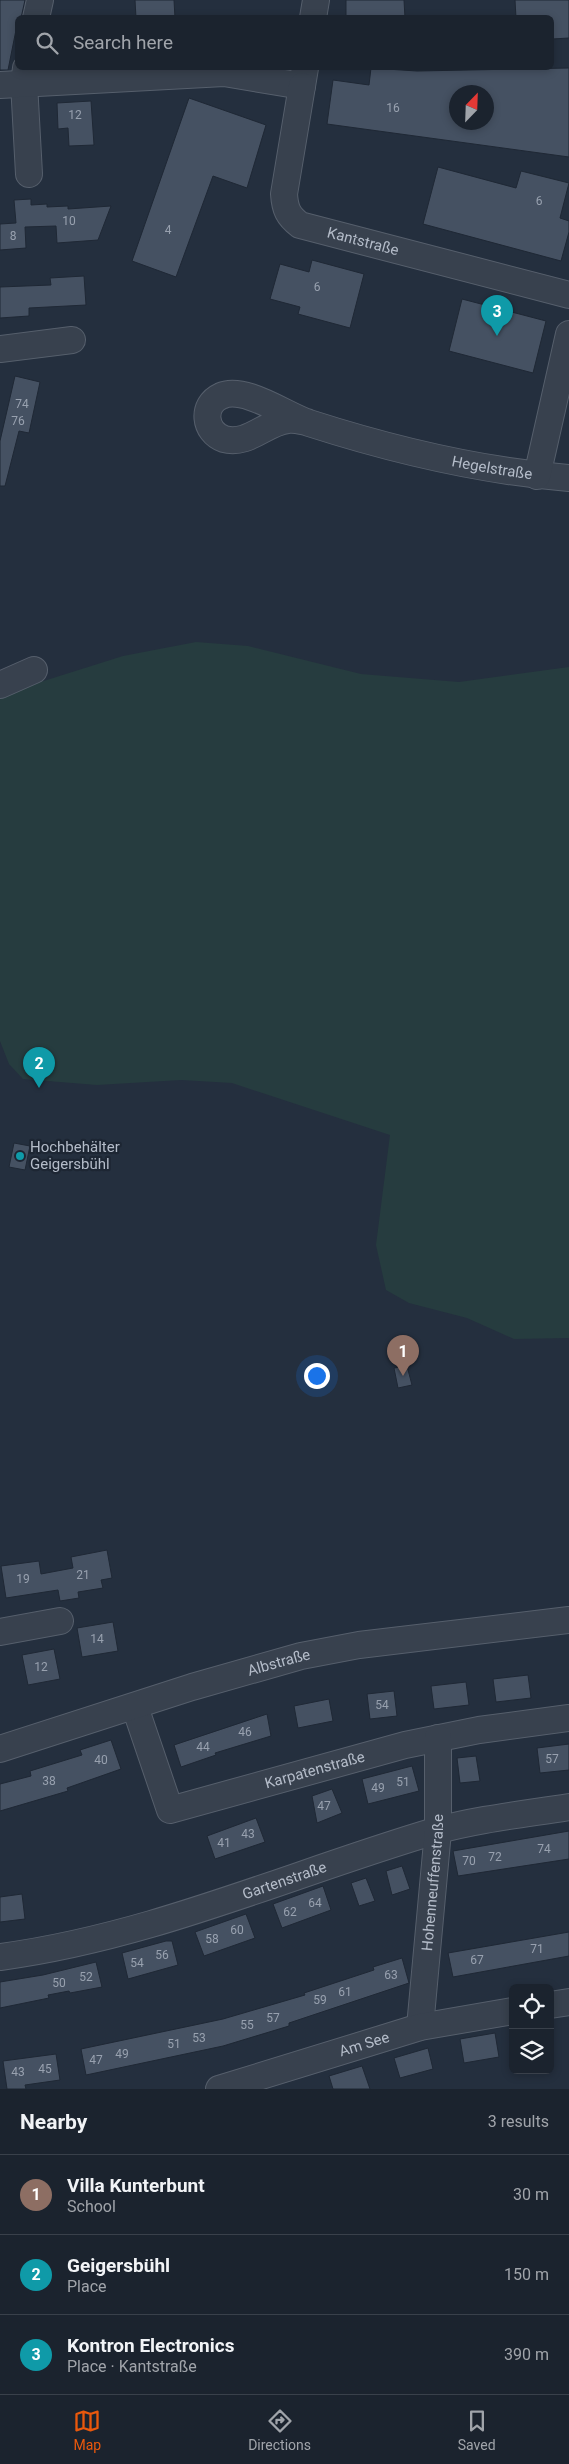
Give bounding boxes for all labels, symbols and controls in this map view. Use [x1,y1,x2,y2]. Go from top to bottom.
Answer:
search box [15,15,554,70]
icon: search [33,29,61,57]
text: Search here [73,31,173,54]
north arrow [449,85,494,130]
house number: 16 [386,101,400,115]
house number: 12 [68,108,82,122]
house number: 6 [536,194,543,208]
house number: 10 [62,214,76,228]
house number: 4 [165,223,172,237]
street label: Kantstraße [325,223,401,259]
house number: 8 [10,229,17,243]
house number: 6 [314,280,321,294]
pin: 3 [481,295,513,336]
house number: 74 [15,397,29,411]
house number: 76 [11,414,25,428]
street label: Hegelstraße [450,452,533,483]
pin: 2 [23,1047,55,1088]
place label: Hochbehälter Geigersbühl [30,1138,120,1173]
marker: Hochbehälter Geigersbühl [14,1150,26,1162]
pin: 1 [387,1335,419,1376]
your location [304,1363,330,1389]
house number: 21 [76,1568,90,1582]
house number: 19 [16,1572,30,1586]
house number: 14 [90,1632,104,1646]
street label: Albstraße [245,1645,312,1680]
house number: 12 [34,1660,48,1674]
house number: 54 [375,1698,389,1712]
house number: 46 [238,1725,252,1739]
house number: 44 [196,1740,210,1754]
street label: Karpatenstraße [263,1748,367,1792]
house number: 57 [545,1752,559,1766]
house number: 40 [94,1753,108,1767]
house number: 38 [42,1774,56,1788]
house number: 51 [396,1775,410,1789]
house number: 49 [371,1781,385,1795]
house number: 47 [317,1799,331,1813]
street label: Hohenneuffenstraße [418,1814,447,1952]
house number: 43 [241,1827,255,1841]
house number: 41 [217,1836,231,1850]
house number: 74 [537,1842,551,1856]
house number: 72 [488,1850,502,1864]
house number: 70 [462,1854,476,1868]
street label: Gartenstraße [240,1858,329,1903]
house number: 64 [308,1896,322,1910]
house number: 62 [283,1905,297,1919]
house number: 60 [230,1923,244,1937]
house number: 58 [205,1932,219,1946]
house number: 71 [530,1942,544,1956]
house number: 56 [155,1948,169,1962]
house number: 67 [470,1953,484,1967]
house number: 54 [130,1956,144,1970]
house number: 63 [384,1968,398,1982]
house number: 52 [79,1970,93,1984]
house number: 50 [52,1976,66,1990]
map controls [509,1984,554,2074]
button: locate [509,1984,554,2029]
house number: 61 [338,1985,352,1999]
house number: 59 [313,1993,327,2007]
house number: 57 [266,2011,280,2025]
house number: 55 [240,2018,254,2032]
street label: Am See [337,2028,392,2060]
button: layers [509,2029,554,2074]
house number: 53 [192,2031,206,2045]
house number: 51 [167,2037,181,2051]
house number: 49 [115,2047,129,2061]
house number: 47 [89,2053,103,2067]
house number: 45 [38,2062,52,2076]
house number: 43 [11,2065,25,2079]
text: Nearby [20,2110,87,2134]
text: 3 results [488,2112,549,2131]
text: Villa Kunterbunt [67,2174,205,2197]
text: 1 [31,2185,41,2204]
text: 30 m [513,2185,549,2204]
text: School [67,2197,116,2216]
text: Geigersbühl [67,2254,170,2277]
text: 2 [31,2265,41,2284]
text: 150 m [504,2265,549,2284]
text: Place [67,2277,107,2296]
text: Kontron Electronics [67,2334,234,2357]
text: 3 [31,2345,41,2364]
text: 390 m [504,2345,549,2364]
text: Place · Kantstraße [67,2357,197,2376]
tab: Map [73,2407,101,2453]
tab: Directions [248,2407,311,2453]
tab: Saved [458,2407,496,2453]

